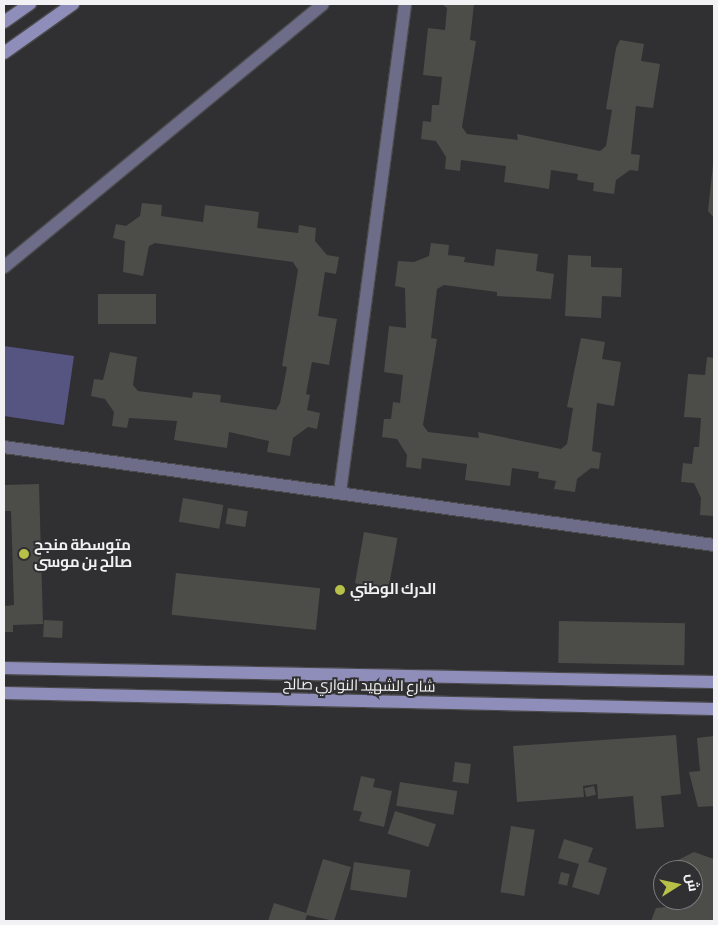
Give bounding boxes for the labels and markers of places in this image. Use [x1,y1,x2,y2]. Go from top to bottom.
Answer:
place label: متوسطة منجح صالح بن موسى [34,536,132,571]
marker: متوسطة منجح صالح بن موسى [18,548,30,560]
place label: الدرك الوطني [350,581,436,599]
marker: الدرك الوطني [334,584,346,596]

